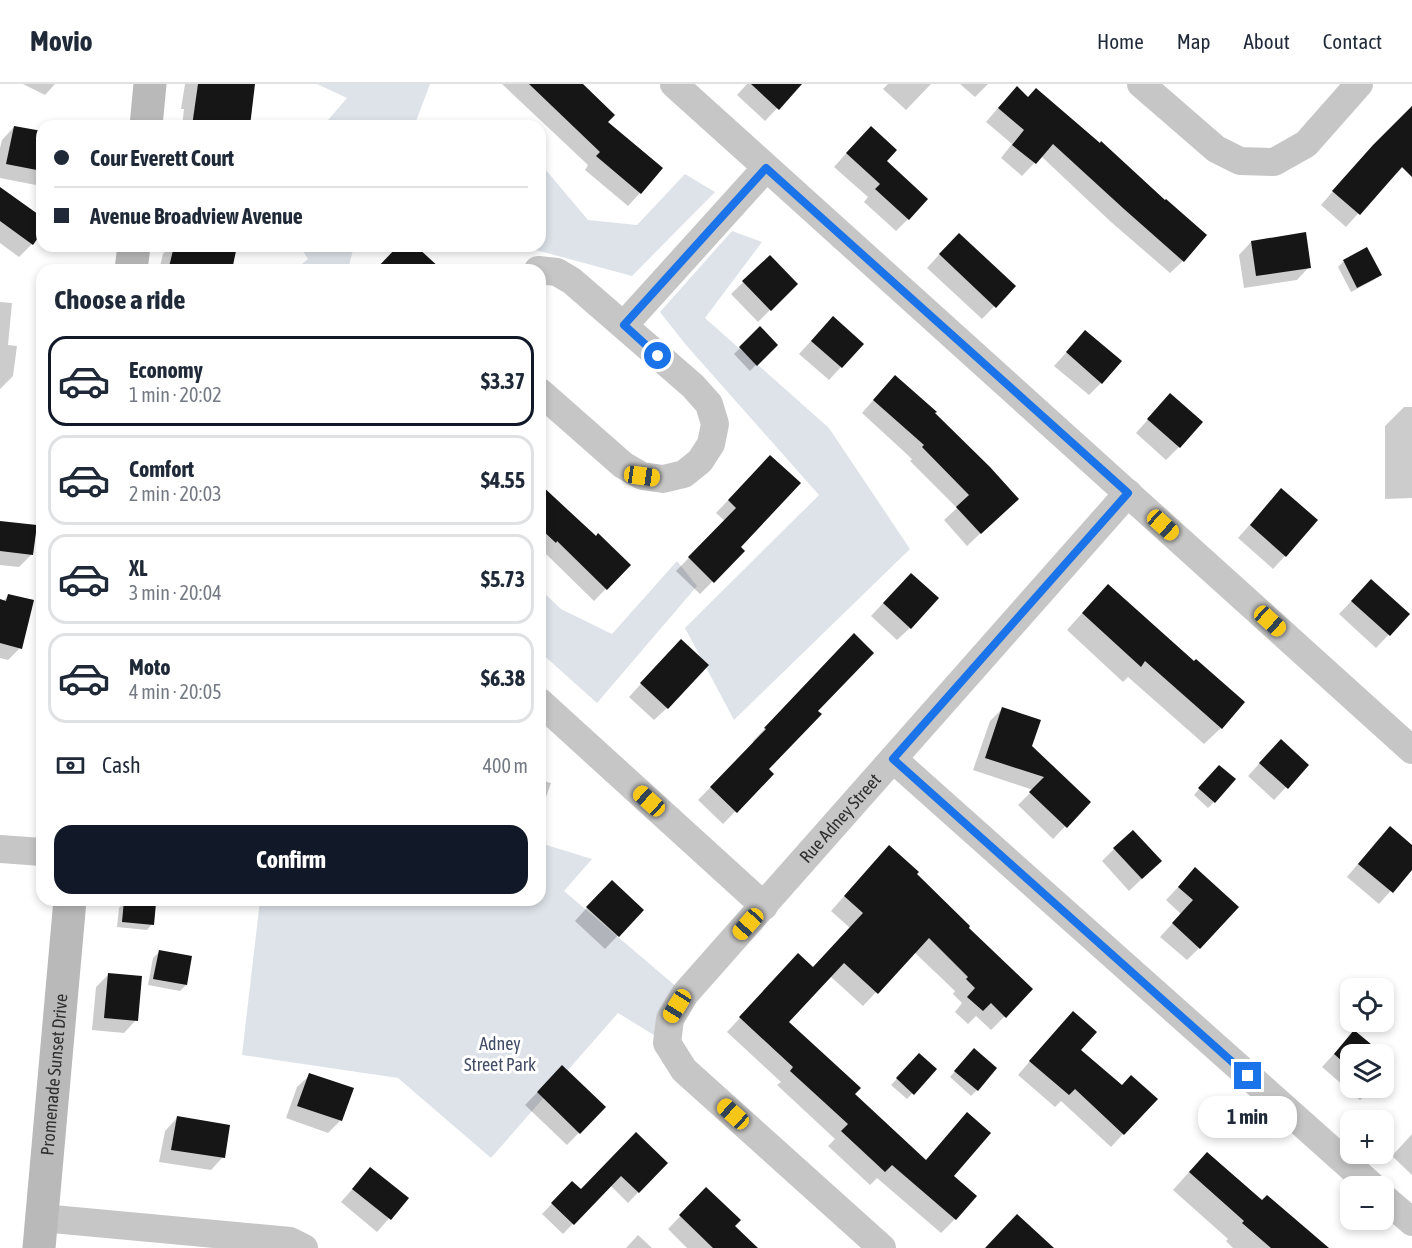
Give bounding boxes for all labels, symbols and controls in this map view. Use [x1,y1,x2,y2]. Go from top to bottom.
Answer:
text: Movio [30,25,93,57]
text: Home [1097,29,1144,53]
text: Map [1177,29,1211,53]
text: About [1244,29,1290,53]
text: Contact [1323,29,1382,53]
text: Cour Everett Court [90,145,234,171]
text: Avenue Broadview Avenue [90,203,303,229]
text: Choose a ride [54,284,186,315]
route start [644,342,671,369]
icon: car [57,354,111,408]
text: Economy [129,357,203,383]
text: $3.37 [481,368,525,394]
text: 1 min · 20:02 [129,383,222,406]
icon: car [57,453,111,507]
text: Comfort [129,456,194,482]
car [623,465,661,487]
text: $4.55 [481,467,525,493]
text: 2 min · 20:03 [129,482,222,505]
car [1144,506,1182,544]
icon: car [57,552,111,606]
text: XL [129,555,147,581]
text: $5.73 [481,566,525,592]
text: 3 min · 20:04 [129,581,222,604]
car [1251,602,1289,640]
icon: car [57,651,111,705]
text: Moto [129,654,171,680]
text: $6.38 [481,665,525,691]
text: 4 min · 20:05 [129,680,222,703]
icon: cash [54,749,87,782]
text: Cash [102,752,141,778]
text: 400 m [483,754,528,777]
street label: Rue Adney Street [795,769,885,867]
car [630,782,668,820]
button: Confirm [54,825,528,894]
car [729,905,767,943]
map controls [1340,978,1394,1230]
button: locate [1340,978,1394,1032]
car [660,986,694,1026]
street label: Promenade Sunset Drive [36,993,72,1156]
park label: Adney Street Park [464,1033,536,1075]
button: layers [1340,1044,1394,1098]
route end [1234,1062,1261,1089]
car [714,1095,752,1133]
callout: 1 min [1198,1097,1298,1139]
text: 1 min [1227,1105,1268,1128]
button: + [1340,1110,1394,1164]
button: − [1340,1176,1394,1230]

